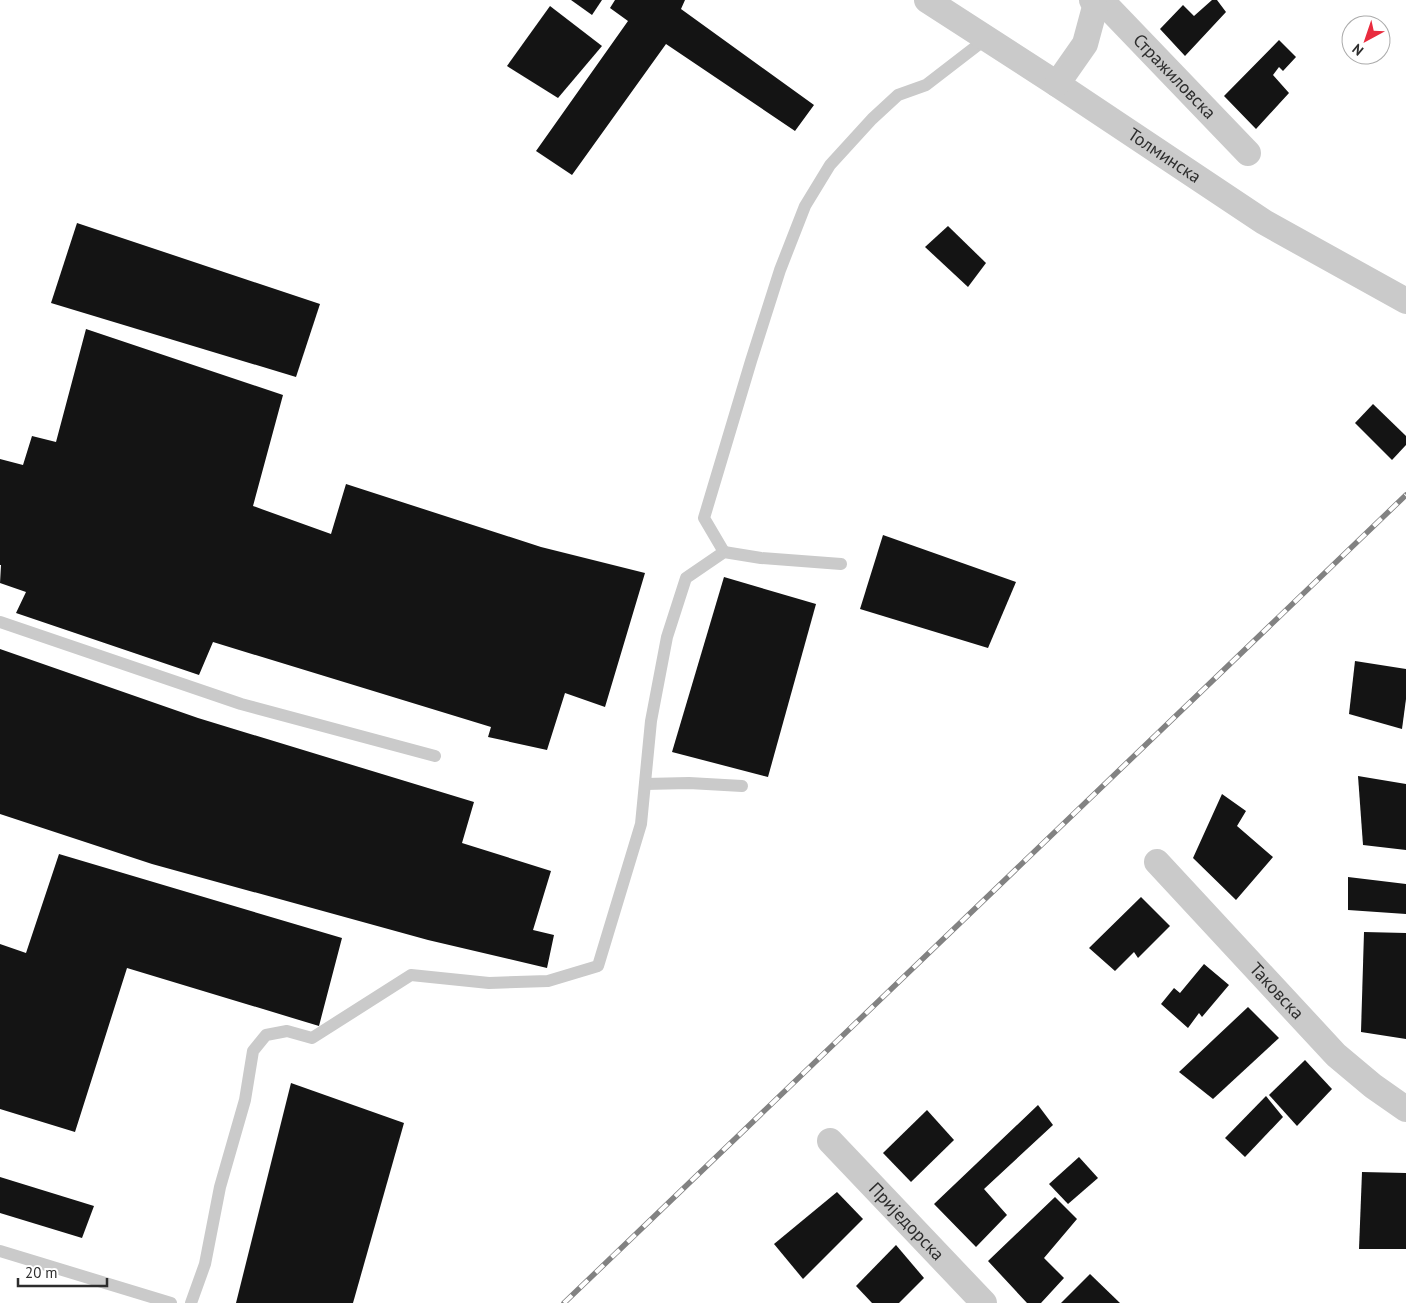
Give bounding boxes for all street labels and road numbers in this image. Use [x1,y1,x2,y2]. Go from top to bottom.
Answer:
street label: Стражиловска [1128,28,1221,124]
street label: Толминска [1124,123,1206,188]
street label: Таковска [1245,957,1309,1024]
street label: Приједорска [864,1177,950,1265]

